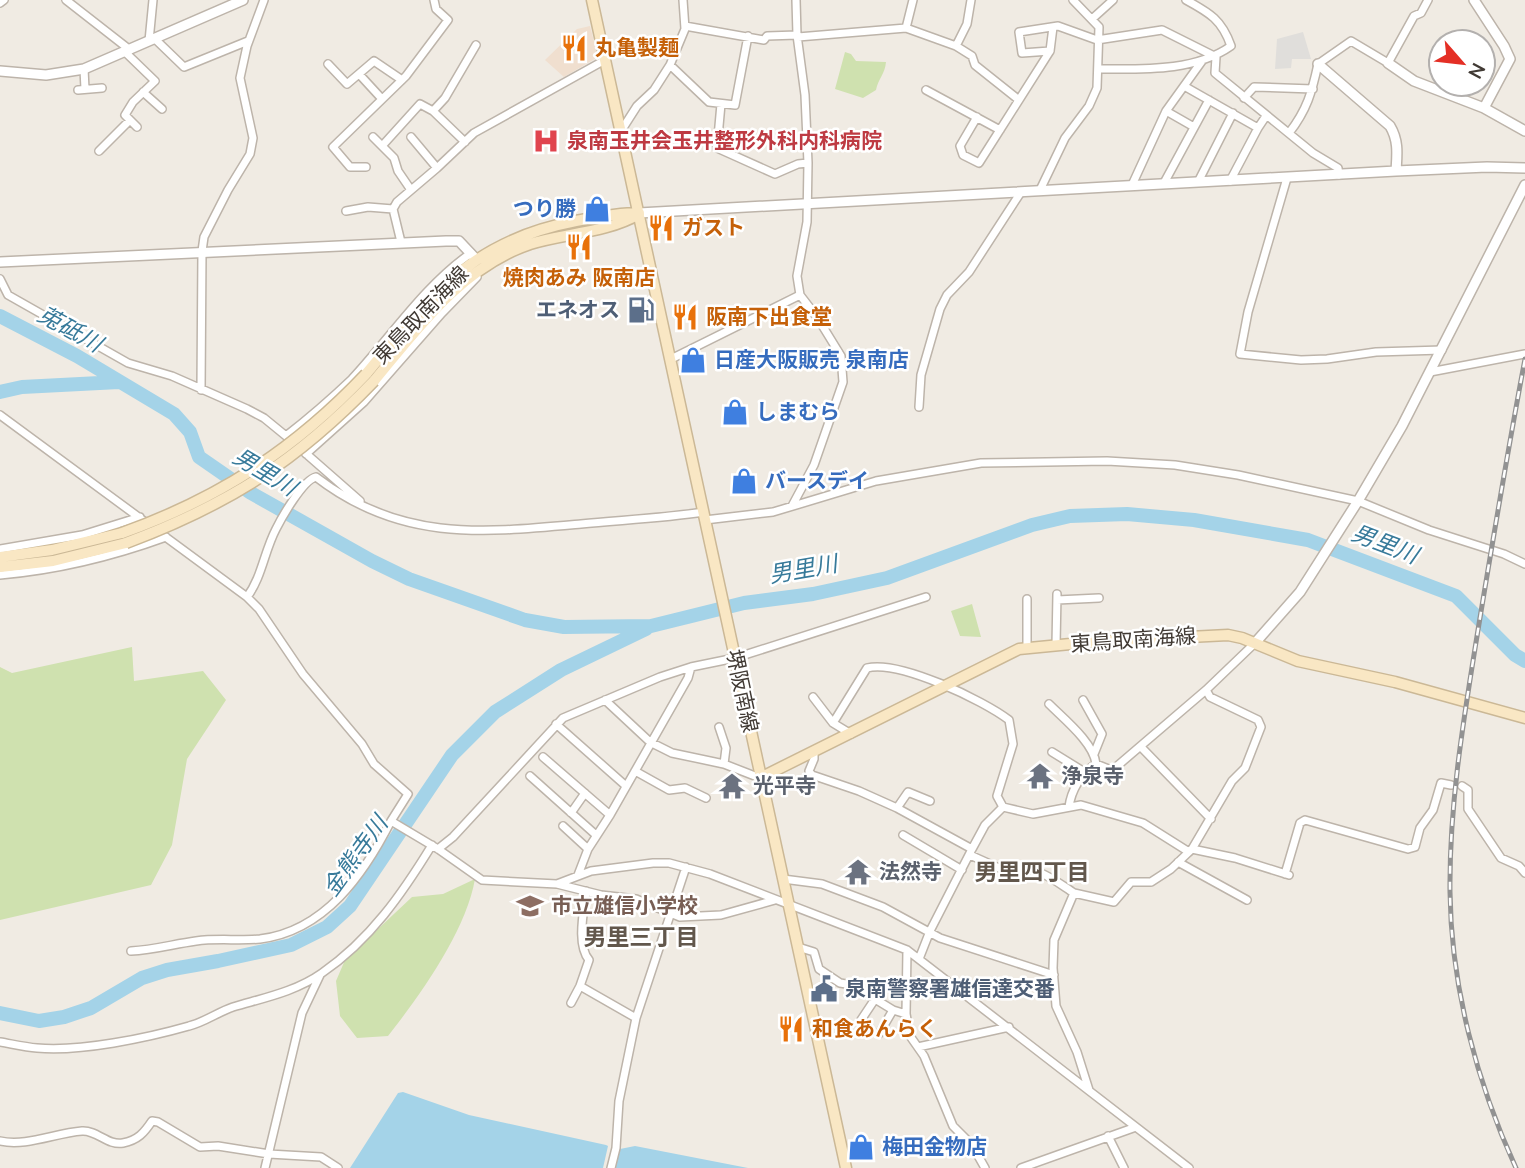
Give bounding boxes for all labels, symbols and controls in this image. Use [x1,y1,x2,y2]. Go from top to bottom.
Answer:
north arrow [1427,28,1497,98]
restaurant icon: 丸亀製麺 [559,33,589,63]
place label: 丸亀製麺 [595,34,679,62]
text: N [1461,58,1491,83]
hospital icon: 泉南玉井会玉井整形外科内科病院 [531,126,561,156]
place label: 泉南玉井会玉井整形外科内科病院 [567,127,882,155]
shop icon: つり勝 [582,194,612,224]
place label: つり勝 [513,195,576,223]
restaurant icon: ガスト [646,213,676,243]
place label: ガスト [682,214,745,242]
restaurant icon: 焼肉あみ 阪南店 [564,232,594,262]
street label: 東鳥取南海線 [367,260,475,370]
place label: 焼肉あみ 阪南店 [503,264,655,292]
fuel station icon: エネオス [626,295,656,325]
place label: エネオス [536,296,620,324]
water label: 莵砥川 [32,299,110,361]
restaurant icon: 阪南下出食堂 [670,302,700,332]
place label: 阪南下出食堂 [706,303,832,331]
shop icon: 日産大阪販売 泉南店 [678,345,708,375]
place label: 日産大阪販売 泉南店 [714,346,909,374]
shop icon: しまむら [720,397,750,427]
place label: しまむら [756,398,840,426]
water label: 男里川 [227,441,305,505]
shop icon: バースデイ [729,466,759,496]
place label: バースデイ [765,467,869,495]
water label: 男里川 [1347,518,1425,572]
water label: 男里川 [766,548,843,591]
street label: 東鳥取南海線 [1069,622,1197,658]
street label: 堺阪南線 [720,647,764,735]
temple icon: 浄泉寺 [1025,761,1055,791]
place label: 浄泉寺 [1061,762,1124,790]
temple icon: 光平寺 [717,771,747,801]
place label: 光平寺 [753,772,816,800]
water label: 金熊寺川 [316,808,397,903]
temple icon: 法然寺 [843,857,873,887]
district label: 男里四丁目 [975,857,1090,888]
place label: 法然寺 [879,858,942,886]
school or university icon: 市立雄信小学校 [515,891,545,921]
place label: 市立雄信小学校 [551,892,698,920]
district label: 男里三丁目 [584,922,699,953]
public building icon: 泉南警察署雄信達交番 [809,974,839,1004]
place label: 泉南警察署雄信達交番 [845,975,1055,1003]
restaurant icon: 和食あんらく [776,1014,806,1044]
place label: 和食あんらく [812,1015,938,1043]
shop icon: 梅田金物店 [846,1132,876,1162]
place label: 梅田金物店 [882,1133,987,1161]

